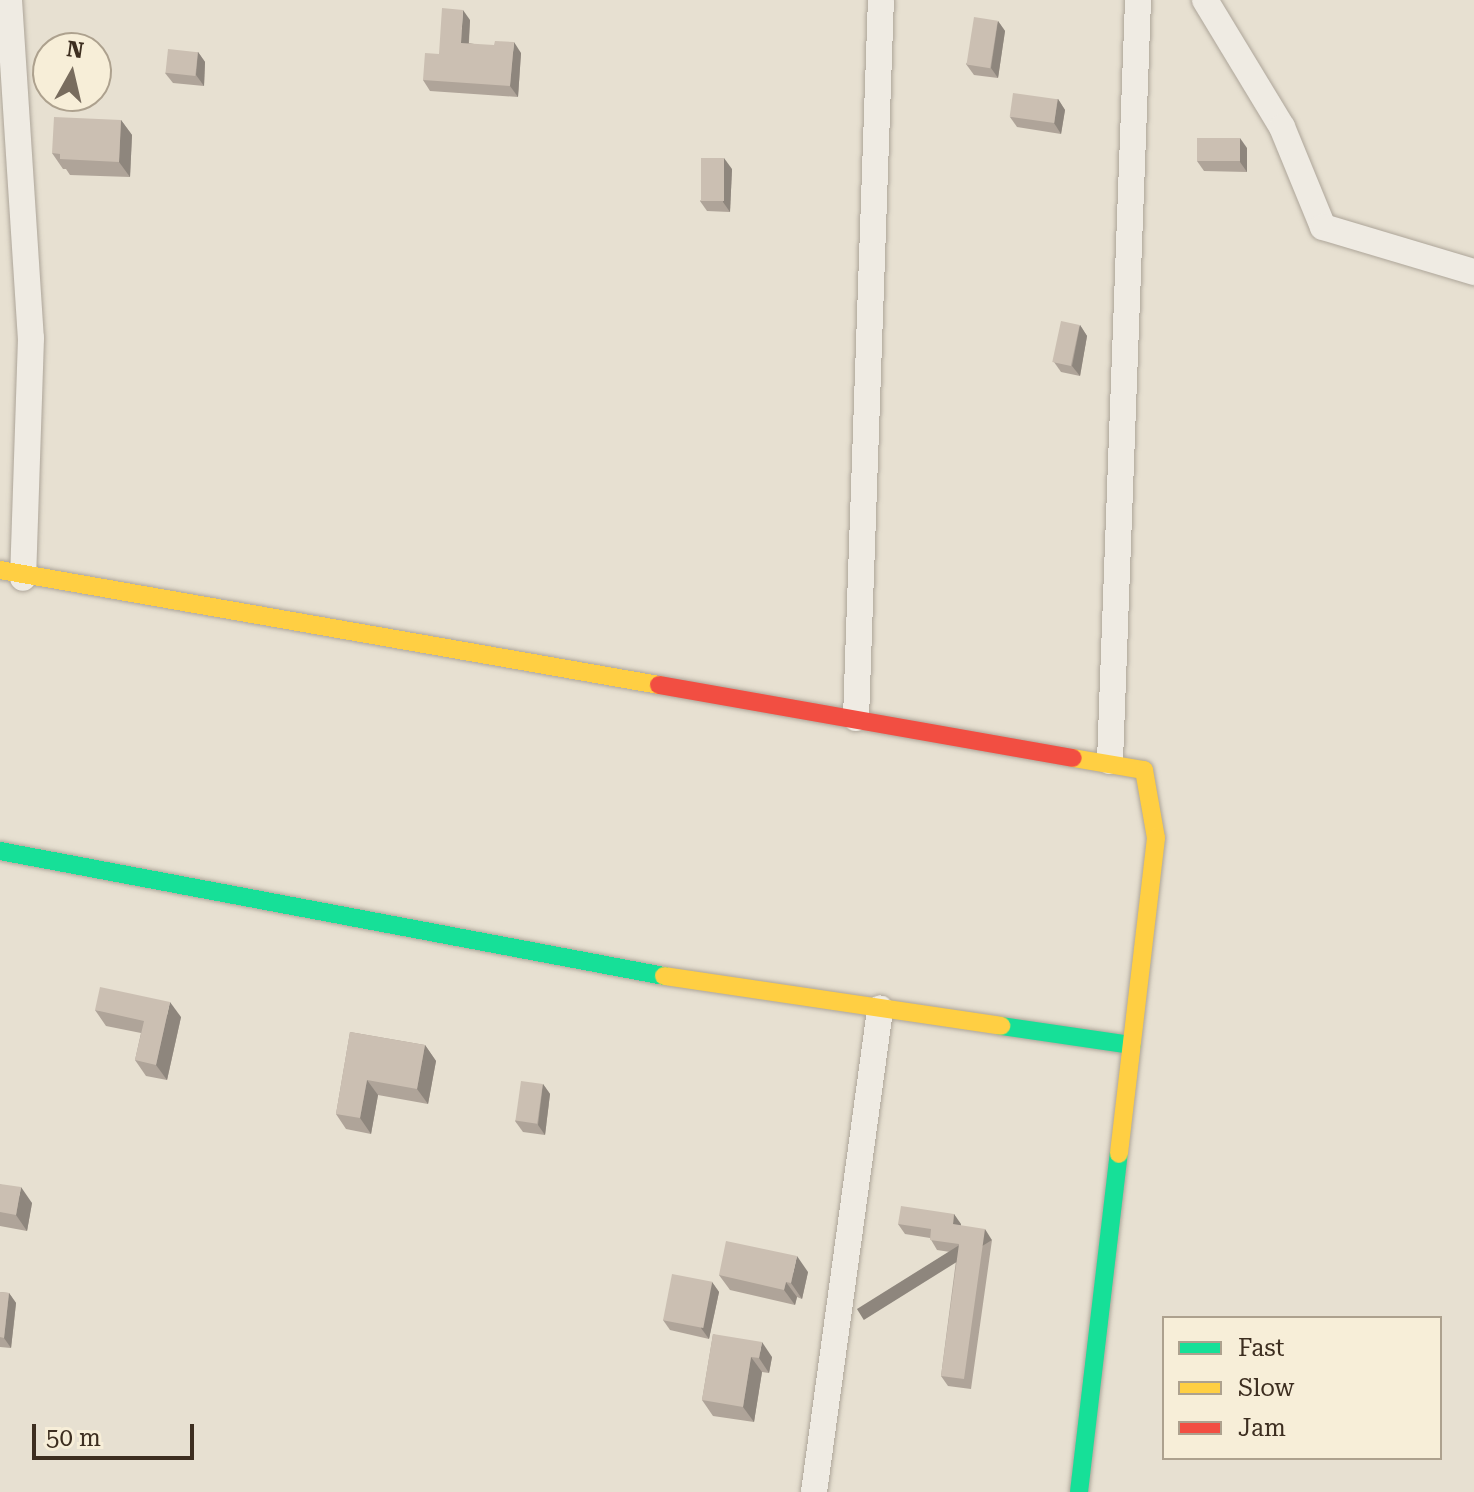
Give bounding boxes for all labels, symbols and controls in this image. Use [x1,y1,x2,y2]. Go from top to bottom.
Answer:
north arrow [32,32,112,112]
text: N [65,36,85,63]
legend [1162,1316,1442,1460]
text: Fast [1238,1334,1285,1362]
text: Slow [1238,1374,1294,1402]
scale bar [36,1408,198,1458]
text: Jam [1238,1414,1286,1442]
text: 50 m [46,1424,101,1452]

